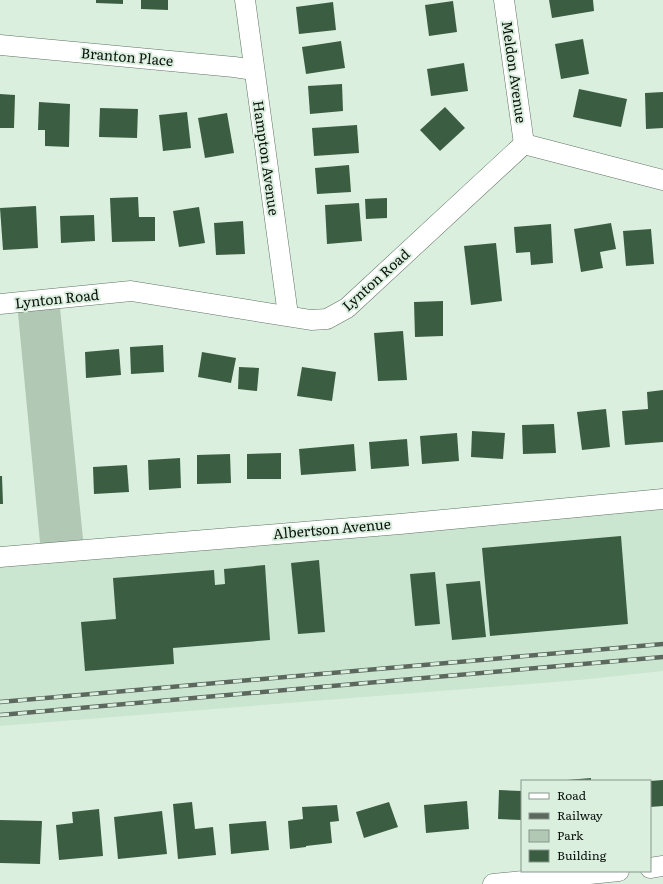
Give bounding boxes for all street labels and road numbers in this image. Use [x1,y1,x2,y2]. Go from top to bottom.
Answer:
street label: Meldon Avenue [498,19,532,124]
street label: Branton Place [80,42,174,70]
street label: Hampton Avenue [249,99,285,217]
street label: Lynton Road [337,243,414,315]
street label: Lynton Road [14,284,100,312]
street label: Albertson Avenue [272,513,392,543]

